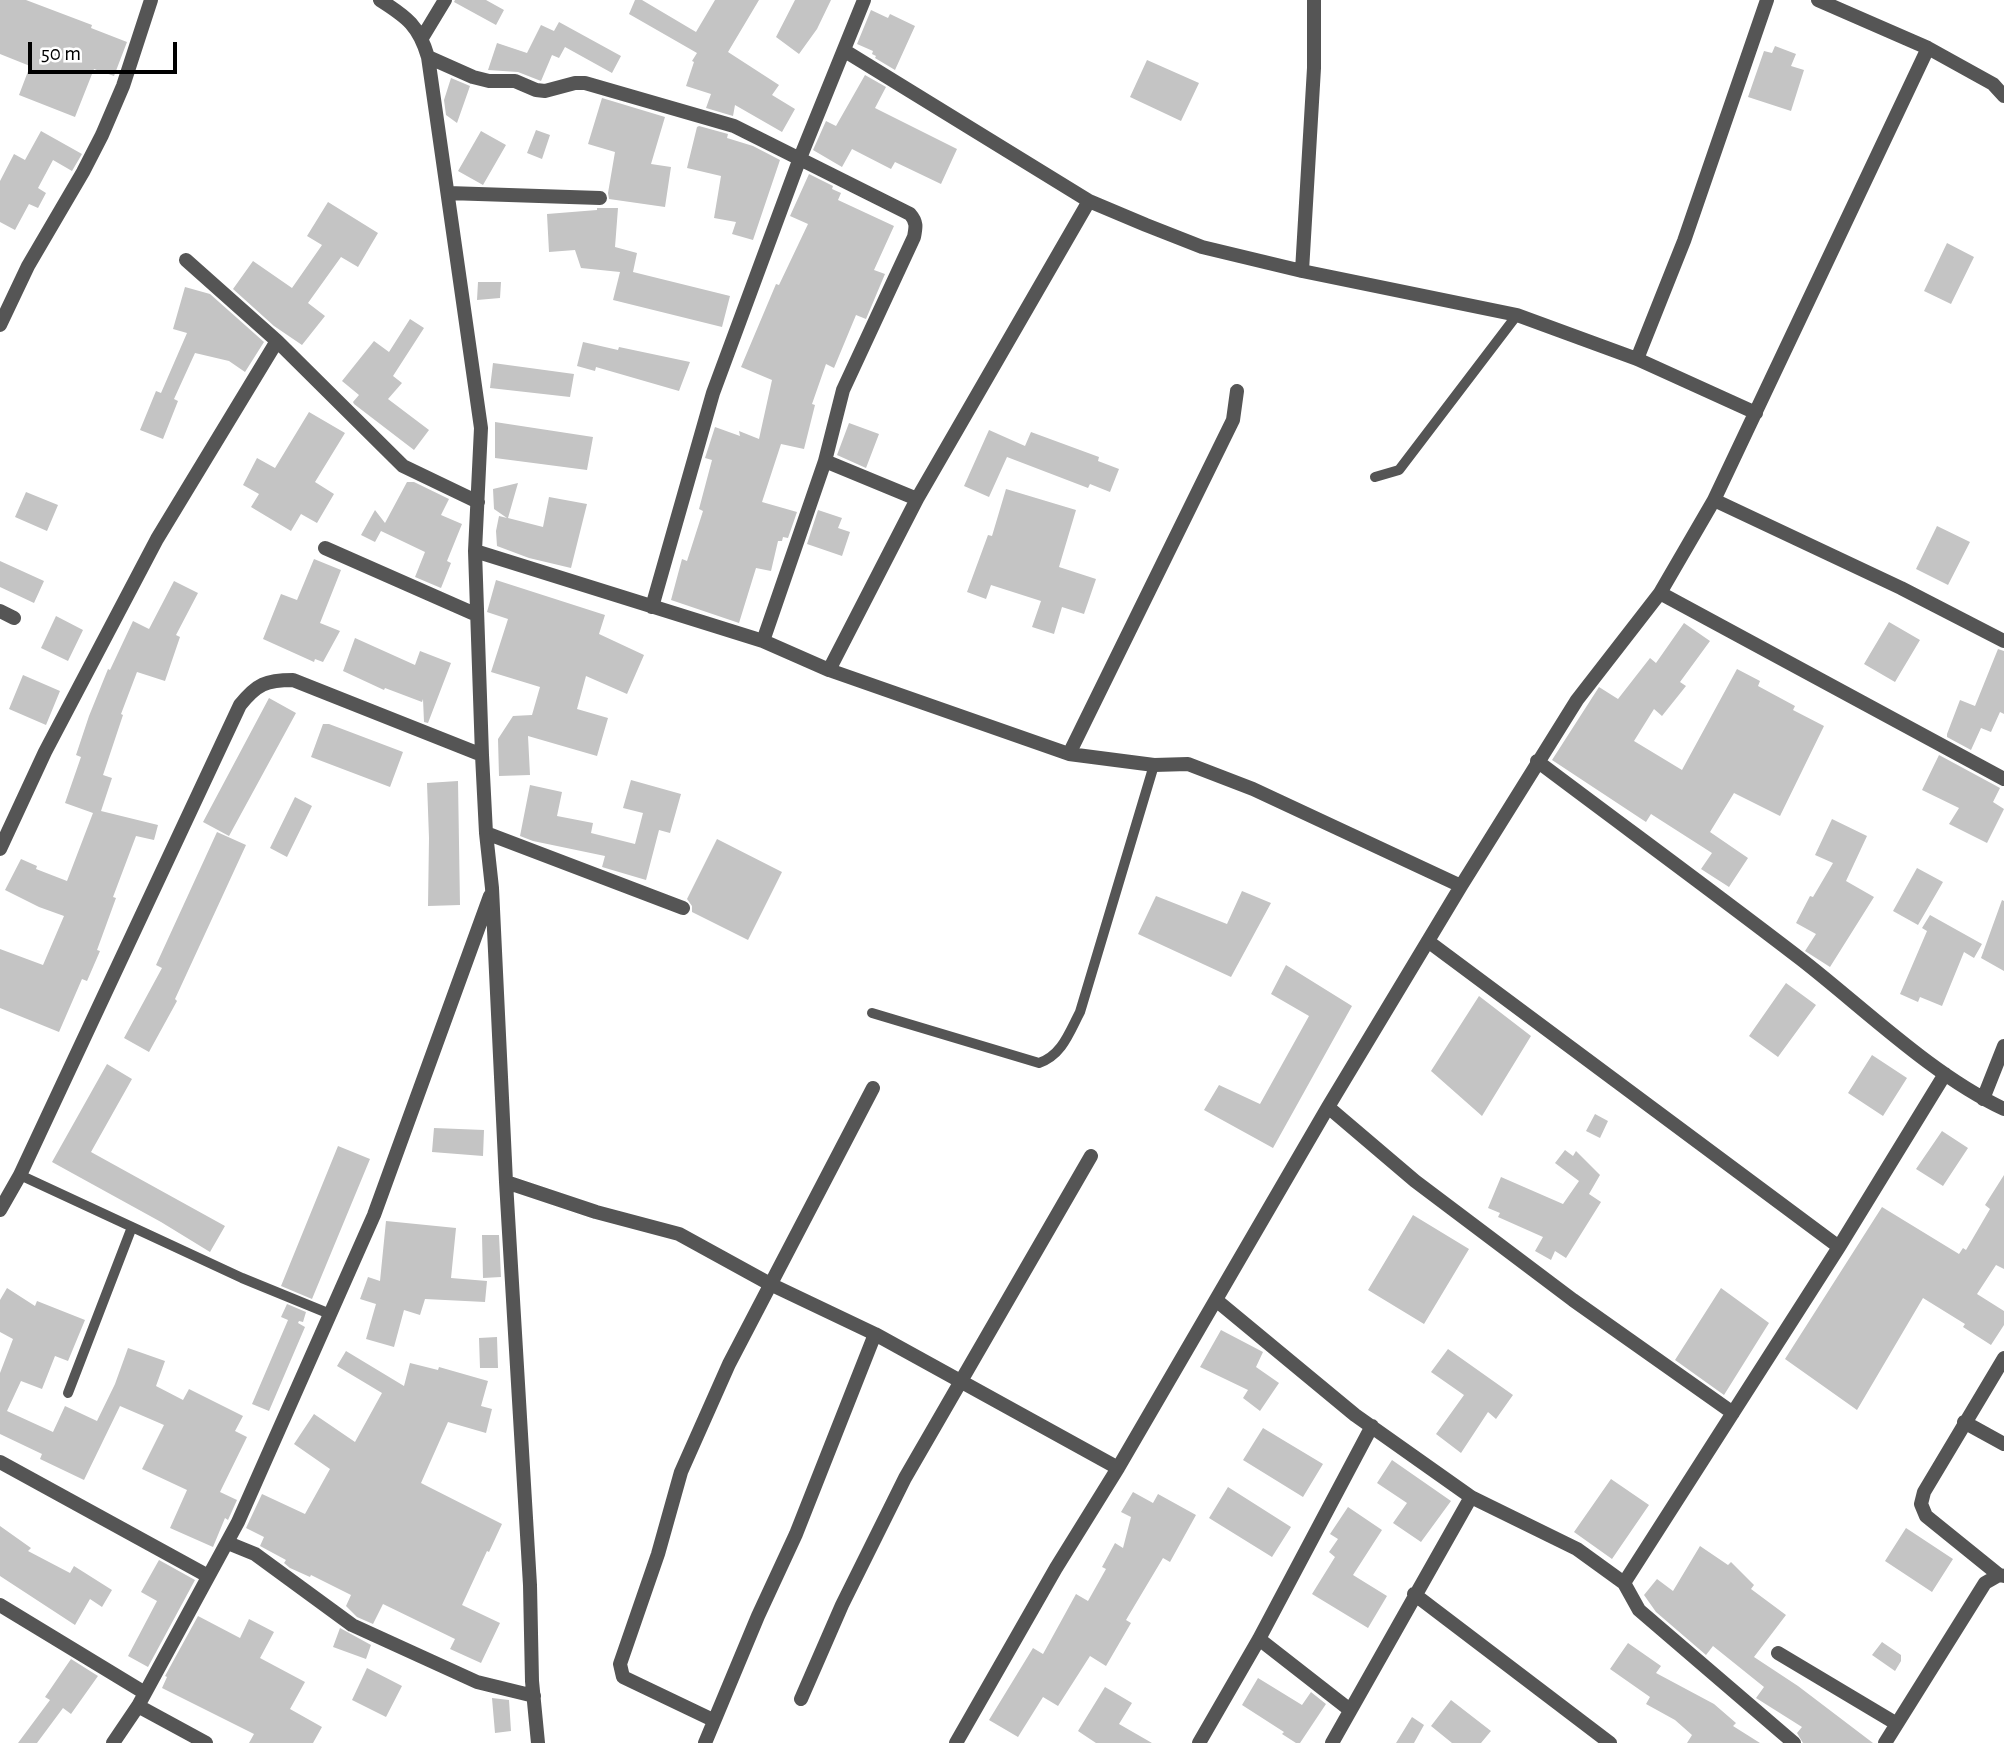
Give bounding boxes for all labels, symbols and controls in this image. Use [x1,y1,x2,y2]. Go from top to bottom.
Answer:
scale bar [32,28,180,72]
text: 50 m [41,43,81,64]

